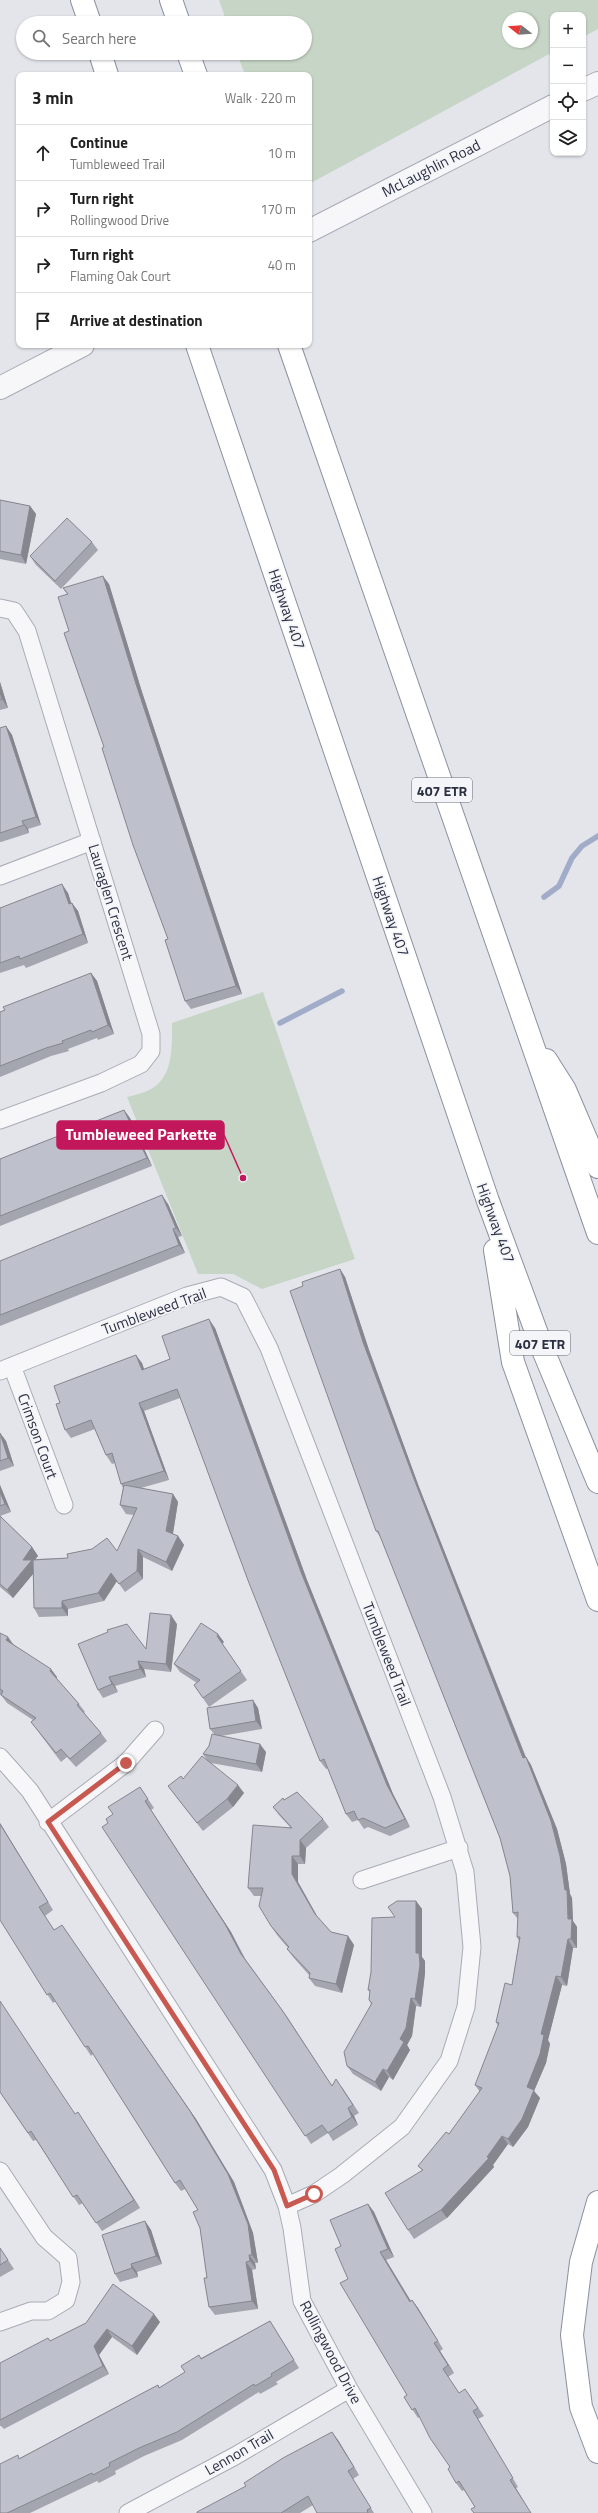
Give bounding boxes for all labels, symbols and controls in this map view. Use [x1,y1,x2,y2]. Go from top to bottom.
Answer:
north arrow [502,12,538,48]
map controls [550,12,586,156]
button: + [550,12,586,48]
search box [16,16,312,60]
icon: search [30,27,52,49]
text: Search here [62,27,136,50]
button: − [550,48,586,84]
button: locate [550,84,586,120]
text: 3 min [32,85,73,111]
text: Walk · 220 m [225,88,296,108]
button: layers [550,120,586,156]
text: Continue [70,131,128,154]
street label: McLaughlin Road [378,133,484,203]
icon: ahead [32,142,54,164]
text: 10 m [268,143,296,163]
text: Tumbleweed Trail [70,154,165,174]
text: Turn right [70,187,134,210]
icon: right [32,198,54,220]
text: 170 m [260,199,296,219]
text: Rollingwood Drive [70,210,169,230]
text: Turn right [70,243,134,266]
icon: right [32,254,54,276]
text: 40 m [268,255,296,275]
text: Flaming Oak Court [70,266,171,286]
text: Arrive at destination [70,309,203,332]
icon: arrive [32,310,54,332]
street label: Highway 407 [263,566,311,652]
road number: 407 ETR [412,778,472,802]
street label: Lauraglen Crescent [82,841,140,964]
street label: Highway 407 [367,873,415,959]
callout: Tumbleweed Parkette [57,1121,224,1149]
text: Tumbleweed Parkette [65,1122,217,1146]
street label: Highway 407 [471,1180,521,1266]
street label: Tumbleweed Trail [99,1281,209,1341]
road number: 407 ETR [510,1331,570,1355]
street label: Crimson Court [12,1390,64,1483]
street label: Tumbleweed Trail [357,1599,417,1709]
route end [117,1754,135,1772]
route start [305,2185,323,2203]
street label: Rollingwood Drive [294,2296,368,2408]
street label: Lennon Trail [200,2423,278,2481]

